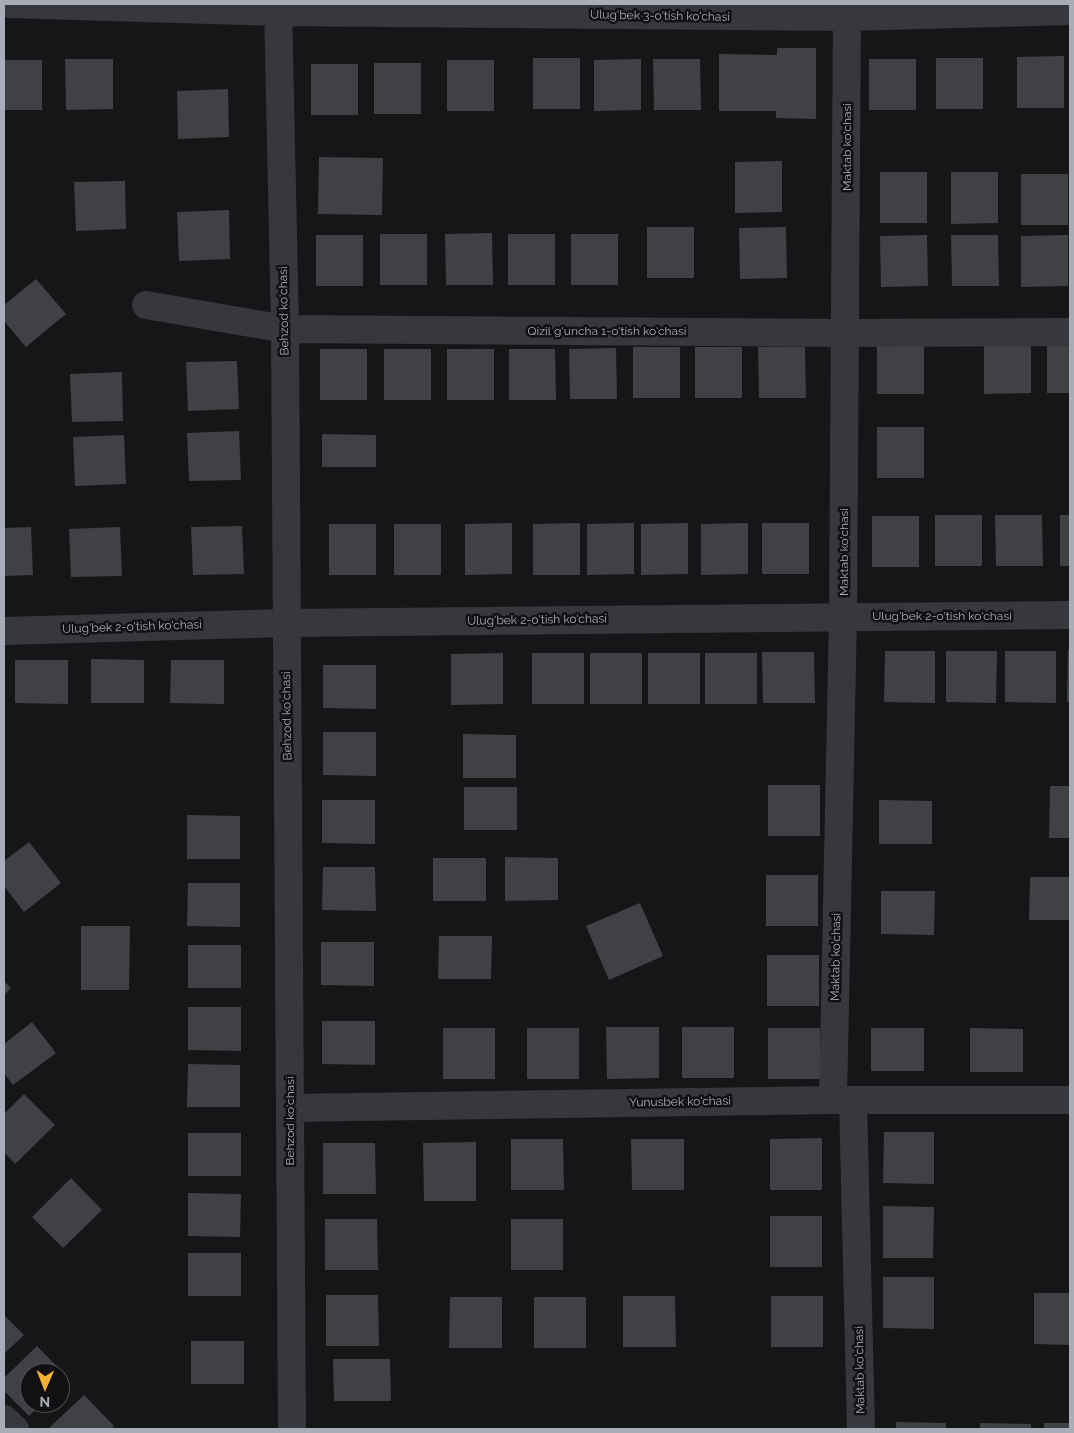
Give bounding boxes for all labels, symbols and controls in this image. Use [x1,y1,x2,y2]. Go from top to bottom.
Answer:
street label: Ulug'bek 3-o'tish ko'chasi [590,8,730,24]
street label: Maktab ko'chasi [840,103,854,191]
street label: Behzod ko‘chasi [276,266,292,356]
street label: Qizil g'uncha 1-o'tish ko'chasi [528,324,686,338]
street label: Maktab ko'chasi [837,508,851,596]
street label: Ulug'bek 2-o'tish ko'chasi [872,609,1012,623]
street label: Ulug'bek 2-o'tish ko'chasi [467,612,607,628]
street label: Ulug'bek 2-o'tish ko'chasi [62,617,202,637]
street label: Behzod ko‘chasi [279,671,295,761]
street label: Maktab ko'chasi [828,913,844,1001]
street label: Behzod ko‘chasi [283,1076,297,1166]
street label: Yunusbek ko'chasi [629,1094,731,1110]
street label: Maktab ko'chasi [852,1326,868,1414]
north arrow [20,1363,70,1413]
text: N [39,1394,50,1410]

